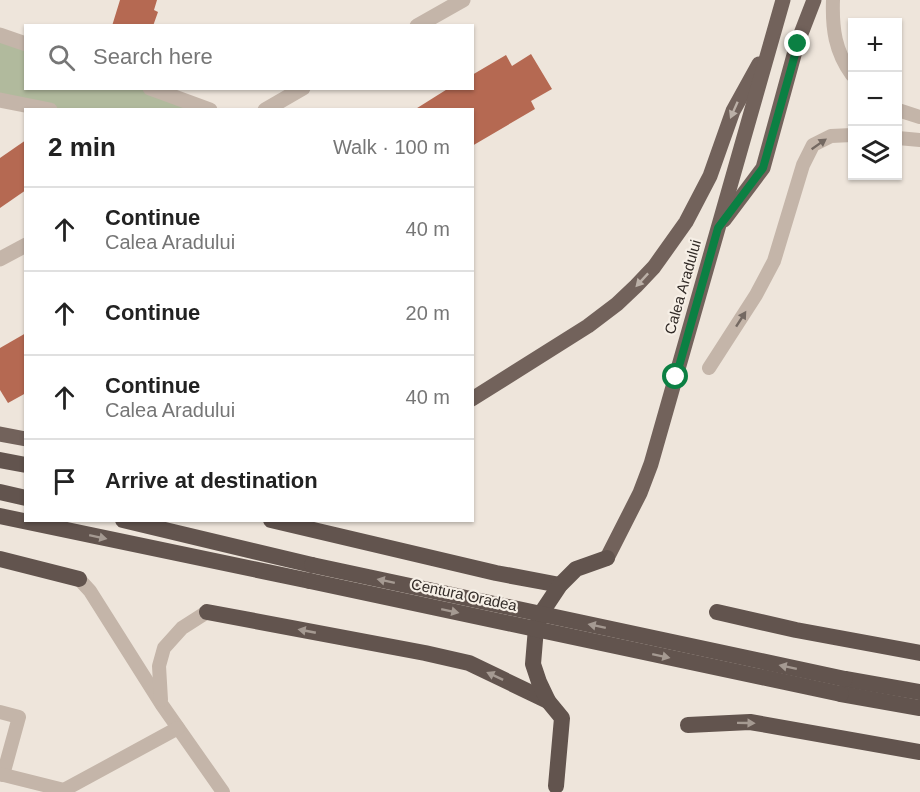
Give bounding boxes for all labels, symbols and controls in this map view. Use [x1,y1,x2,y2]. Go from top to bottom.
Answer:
map controls [848,18,902,180]
button: + [848,18,902,72]
search box [24,24,474,90]
route end [784,30,810,56]
icon: search [45,41,78,74]
text: Search here [93,44,213,69]
button: − [848,72,902,126]
one-way arrow [729,102,739,120]
button: layers [848,126,902,180]
text: 2 min [48,132,116,162]
text: Walk · 100 m [333,136,450,158]
one-way arrow [810,138,826,150]
text: Continue [105,205,200,230]
icon: ahead [48,213,81,246]
text: 40 m [406,218,450,240]
text: Calea Aradului [105,231,235,253]
street label: Calea Aradului [661,238,704,336]
one-way arrow [636,272,649,287]
icon: ahead [48,297,81,330]
text: Continue [105,300,200,325]
text: 20 m [406,302,450,324]
one-way arrow [735,311,746,327]
route start [662,363,688,389]
text: Continue [105,373,200,398]
icon: ahead [48,381,81,414]
text: 40 m [406,386,450,408]
text: Calea Aradului [105,399,235,421]
icon: arrive [48,465,81,498]
text: Arrive at destination [105,468,318,493]
one-way arrow [89,532,108,542]
street label: Centura Oradea [410,575,519,614]
one-way arrow [376,576,395,585]
one-way arrow [440,607,459,616]
one-way arrow [588,621,607,630]
one-way arrow [297,626,316,635]
one-way arrow [652,651,670,661]
one-way arrow [778,662,797,671]
one-way arrow [487,671,504,680]
one-way arrow [737,718,756,727]

